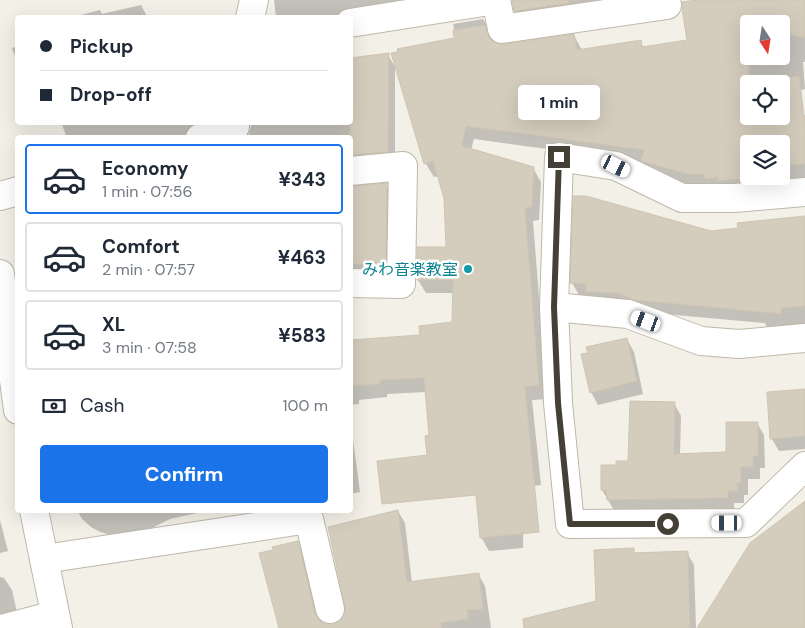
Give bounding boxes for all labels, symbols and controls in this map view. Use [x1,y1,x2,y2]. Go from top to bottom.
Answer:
north arrow [740,15,790,65]
map controls [740,15,790,185]
text: Pickup [70,34,134,59]
button: locate [740,75,790,125]
text: Drop-off [70,82,152,107]
callout: 1 min [518,84,600,120]
text: 1 min [540,92,578,113]
button: layers [740,135,790,185]
route end [548,146,570,168]
car [599,153,632,179]
text: Economy [102,156,189,181]
icon: car [42,157,87,202]
text: ¥343 [278,167,326,192]
text: 1 min · 07:56 [102,181,193,202]
text: Comfort [102,234,180,259]
icon: car [42,235,87,280]
text: ¥463 [278,245,326,270]
text: 2 min · 07:57 [102,259,195,280]
place label: みわ音楽教室 [362,259,458,280]
marker: みわ音楽教室 [462,263,474,275]
car [629,309,662,333]
text: XL [102,312,125,337]
icon: car [42,313,87,358]
text: ¥583 [278,323,326,348]
text: 3 min · 07:58 [102,337,197,358]
icon: cash [40,392,68,420]
text: Cash [80,393,124,418]
text: 100 m [283,395,328,416]
button: Confirm [40,445,328,503]
route start [657,513,679,535]
car [712,516,742,531]

